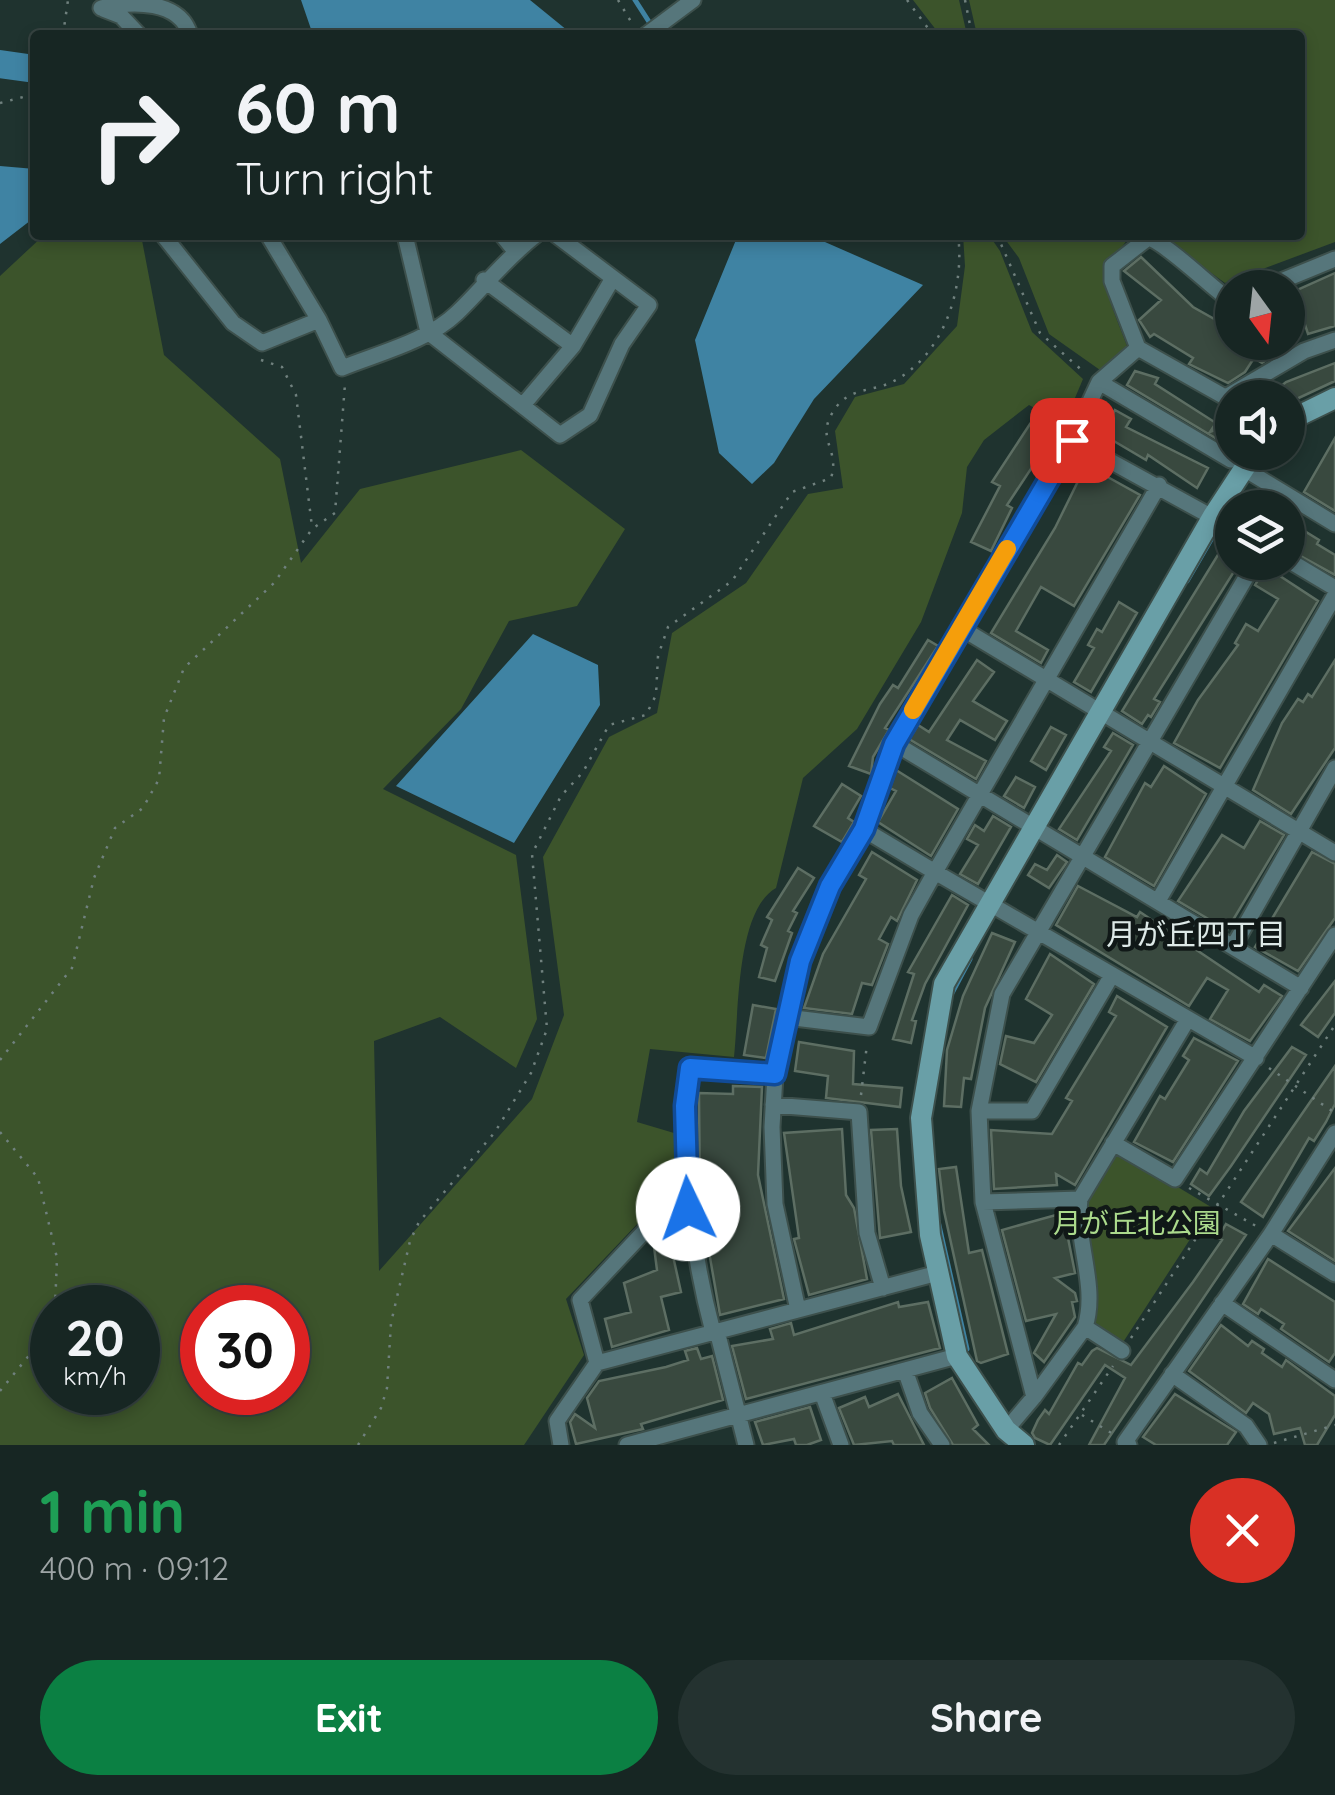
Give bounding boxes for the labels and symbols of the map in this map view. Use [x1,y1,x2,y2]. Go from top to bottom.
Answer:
north arrow [1215,270,1305,360]
pin [1030,398,1115,483]
district label: 月が丘四丁目 [1106,915,1286,953]
position arrow [636,1157,740,1261]
park label: 月が丘北公園 [1053,1205,1221,1240]
speed limit sign: 30 [180,1285,310,1415]

